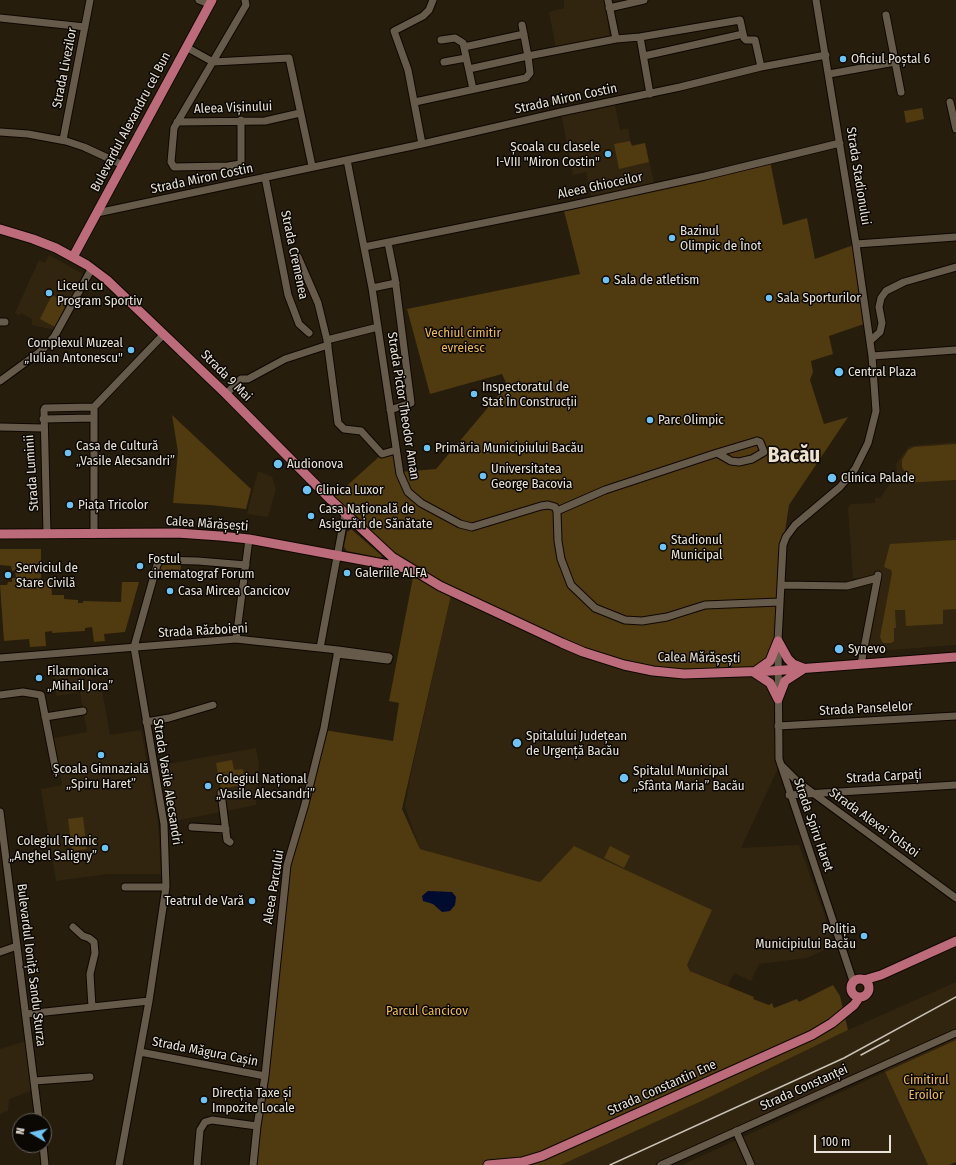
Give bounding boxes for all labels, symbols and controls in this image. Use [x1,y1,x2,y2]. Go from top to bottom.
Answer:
street label: Strada Livezilor [50,26,80,110]
street label: Bulevardul Alexandru cel Bun [88,50,174,194]
place label: Oficiul Poștal 6 [851,51,930,67]
marker: Oficiul Poștal 6 [838,54,848,64]
street label: Strada Miron Costin [513,81,619,117]
street label: Aleea Vișinului [194,99,272,117]
street label: Strada Stadionului [843,126,873,226]
place label: Școala cu clasele I-VIII "Miron Costin" [496,139,600,170]
marker: Școala cu clasele I-VIII "Miron Costin" [603,149,613,159]
street label: Strada Miron Costin [149,161,255,197]
street label: Aleea Ghioceilor [556,169,644,203]
street label: Strada Cremenea [277,209,311,301]
place label: Bazinul Olimpic de Înot [680,223,761,254]
marker: Bazinul Olimpic de Înot [667,233,677,243]
place label: Sala de atletism [614,272,699,288]
marker: Sala de atletism [601,275,611,285]
place label: Liceul cu Program Sportiv [57,278,142,309]
marker: Liceul cu Program Sportiv [44,288,54,298]
place label: Sala Sporturilor [777,290,861,306]
marker: Sala Sporturilor [764,293,774,303]
park label: Vechiul cimitir evreiesc [425,325,501,356]
street label: Strada Pictor Theodor Aman [384,331,422,481]
place label: Complexul Muzeal „Iulian Antonescu" [24,335,123,366]
marker: Complexul Muzeal „Iulian Antonescu" [126,345,136,355]
street label: Strada 9 Mai [197,347,255,405]
place label: Central Plaza [848,364,916,380]
marker: Central Plaza [833,366,845,378]
place label: Inspectoratul de Stat În Construcții [482,379,577,410]
marker: Inspectoratul de Stat În Construcții [469,389,479,399]
place label: Parc Olimpic [658,412,724,428]
marker: Parc Olimpic [645,415,655,425]
street label: Strada Luminii [22,434,42,512]
place label: Casa de Cultură „Vasile Alecsandri” [76,438,175,469]
place label: Primăria Municipiului Bacău [435,440,584,456]
marker: Primăria Municipiului Bacău [422,443,432,453]
district label: Bacău [768,443,820,469]
marker: Casa de Cultură „Vasile Alecsandri” [63,448,73,458]
place label: Audionova [287,456,343,472]
marker: Audionova [272,458,284,470]
place label: Universitatea George Bacovia [491,461,572,492]
place label: Clinica Palade [841,470,915,486]
marker: Universitatea George Bacovia [478,471,488,481]
marker: Clinica Palade [826,472,838,484]
place label: Clinica Luxor [316,482,383,498]
marker: Clinica Luxor [301,484,313,496]
place label: Piața Tricolor [78,497,148,513]
marker: Piața Tricolor [65,500,75,510]
place label: Casa Națională de Asigurări de Sănătate [319,501,432,532]
marker: Casa Națională de Asigurări de Sănătate [306,511,316,521]
street label: Calea Mărășești [165,513,249,535]
place label: Stadionul Municipal [671,532,722,563]
marker: Stadionul Municipal [658,542,668,552]
place label: Fostul cinematograf Forum [148,551,254,582]
place label: Serviciul de Stare Civilă [16,560,78,591]
marker: Fostul cinematograf Forum [135,561,145,571]
place label: Galeriile ALFA [355,565,427,581]
marker: Galeriile ALFA [342,568,352,578]
marker: Serviciul de Stare Civilă [3,570,13,580]
place label: Casa Mircea Cancicov [178,583,290,599]
marker: Casa Mircea Cancicov [165,586,175,596]
street label: Strada Războieni [158,621,248,641]
place label: Synevo [848,641,886,657]
marker: Synevo [833,643,845,655]
street label: Calea Mărășești [657,649,741,667]
place label: Filarmonica „Mihail Jora” [47,663,113,694]
marker: Filarmonica „Mihail Jora” [34,673,44,683]
street label: Strada Panselelor [819,699,913,719]
street label: Strada Vasile Alecsandri [149,718,185,846]
place label: Spitalului Județean de Urgență Bacău [526,728,627,759]
marker: Spitalului Județean de Urgență Bacău [511,737,523,749]
marker: Școala Gimnazială „Spiru Haret” [96,750,106,760]
place label: Școala Gimnazială „Spiru Haret” [53,761,149,792]
place label: Spitalul Municipal „Sfânta Maria” Bacău [633,763,745,794]
street label: Strada Carpați [846,767,922,787]
place label: Colegiul Național „Vasile Alecsandri” [216,771,315,802]
marker: Spitalul Municipal „Sfânta Maria” Bacău [618,772,630,784]
street label: Strada Spiru Haret [790,776,836,874]
marker: Colegiul Național „Vasile Alecsandri” [203,781,213,791]
street label: Strada Alexei Tolstoi [826,785,922,861]
place label: Colegiul Tehnic „Anghel Saligny” [9,833,97,864]
marker: Colegiul Tehnic „Anghel Saligny” [100,843,110,853]
street label: Aleea Parcului [260,849,288,925]
street label: Bulevardul Ioniță Sandu Sturza [13,883,49,1047]
place label: Teatrul de Vară [165,893,244,909]
marker: Teatrul de Vară [247,896,257,906]
place label: Poliția Municipiului Bacău [755,921,856,952]
marker: Poliția Municipiului Bacău [859,931,869,941]
park label: Parcul Cancicov [386,1003,468,1019]
street label: Strada Măgura Cașin [151,1034,259,1070]
street label: Strada Constantin Ene [605,1057,719,1119]
street label: Strada Constanței [758,1062,850,1114]
park label: Cimitirul Eroilor [903,1072,949,1103]
place label: Direcția Taxe și Impozite Locale [212,1085,295,1116]
marker: Direcția Taxe și Impozite Locale [199,1095,209,1105]
north arrow [12,1113,52,1153]
text: N [14,1127,28,1135]
scale bar [816,1127,893,1153]
text: 100 m [821,1135,850,1149]

